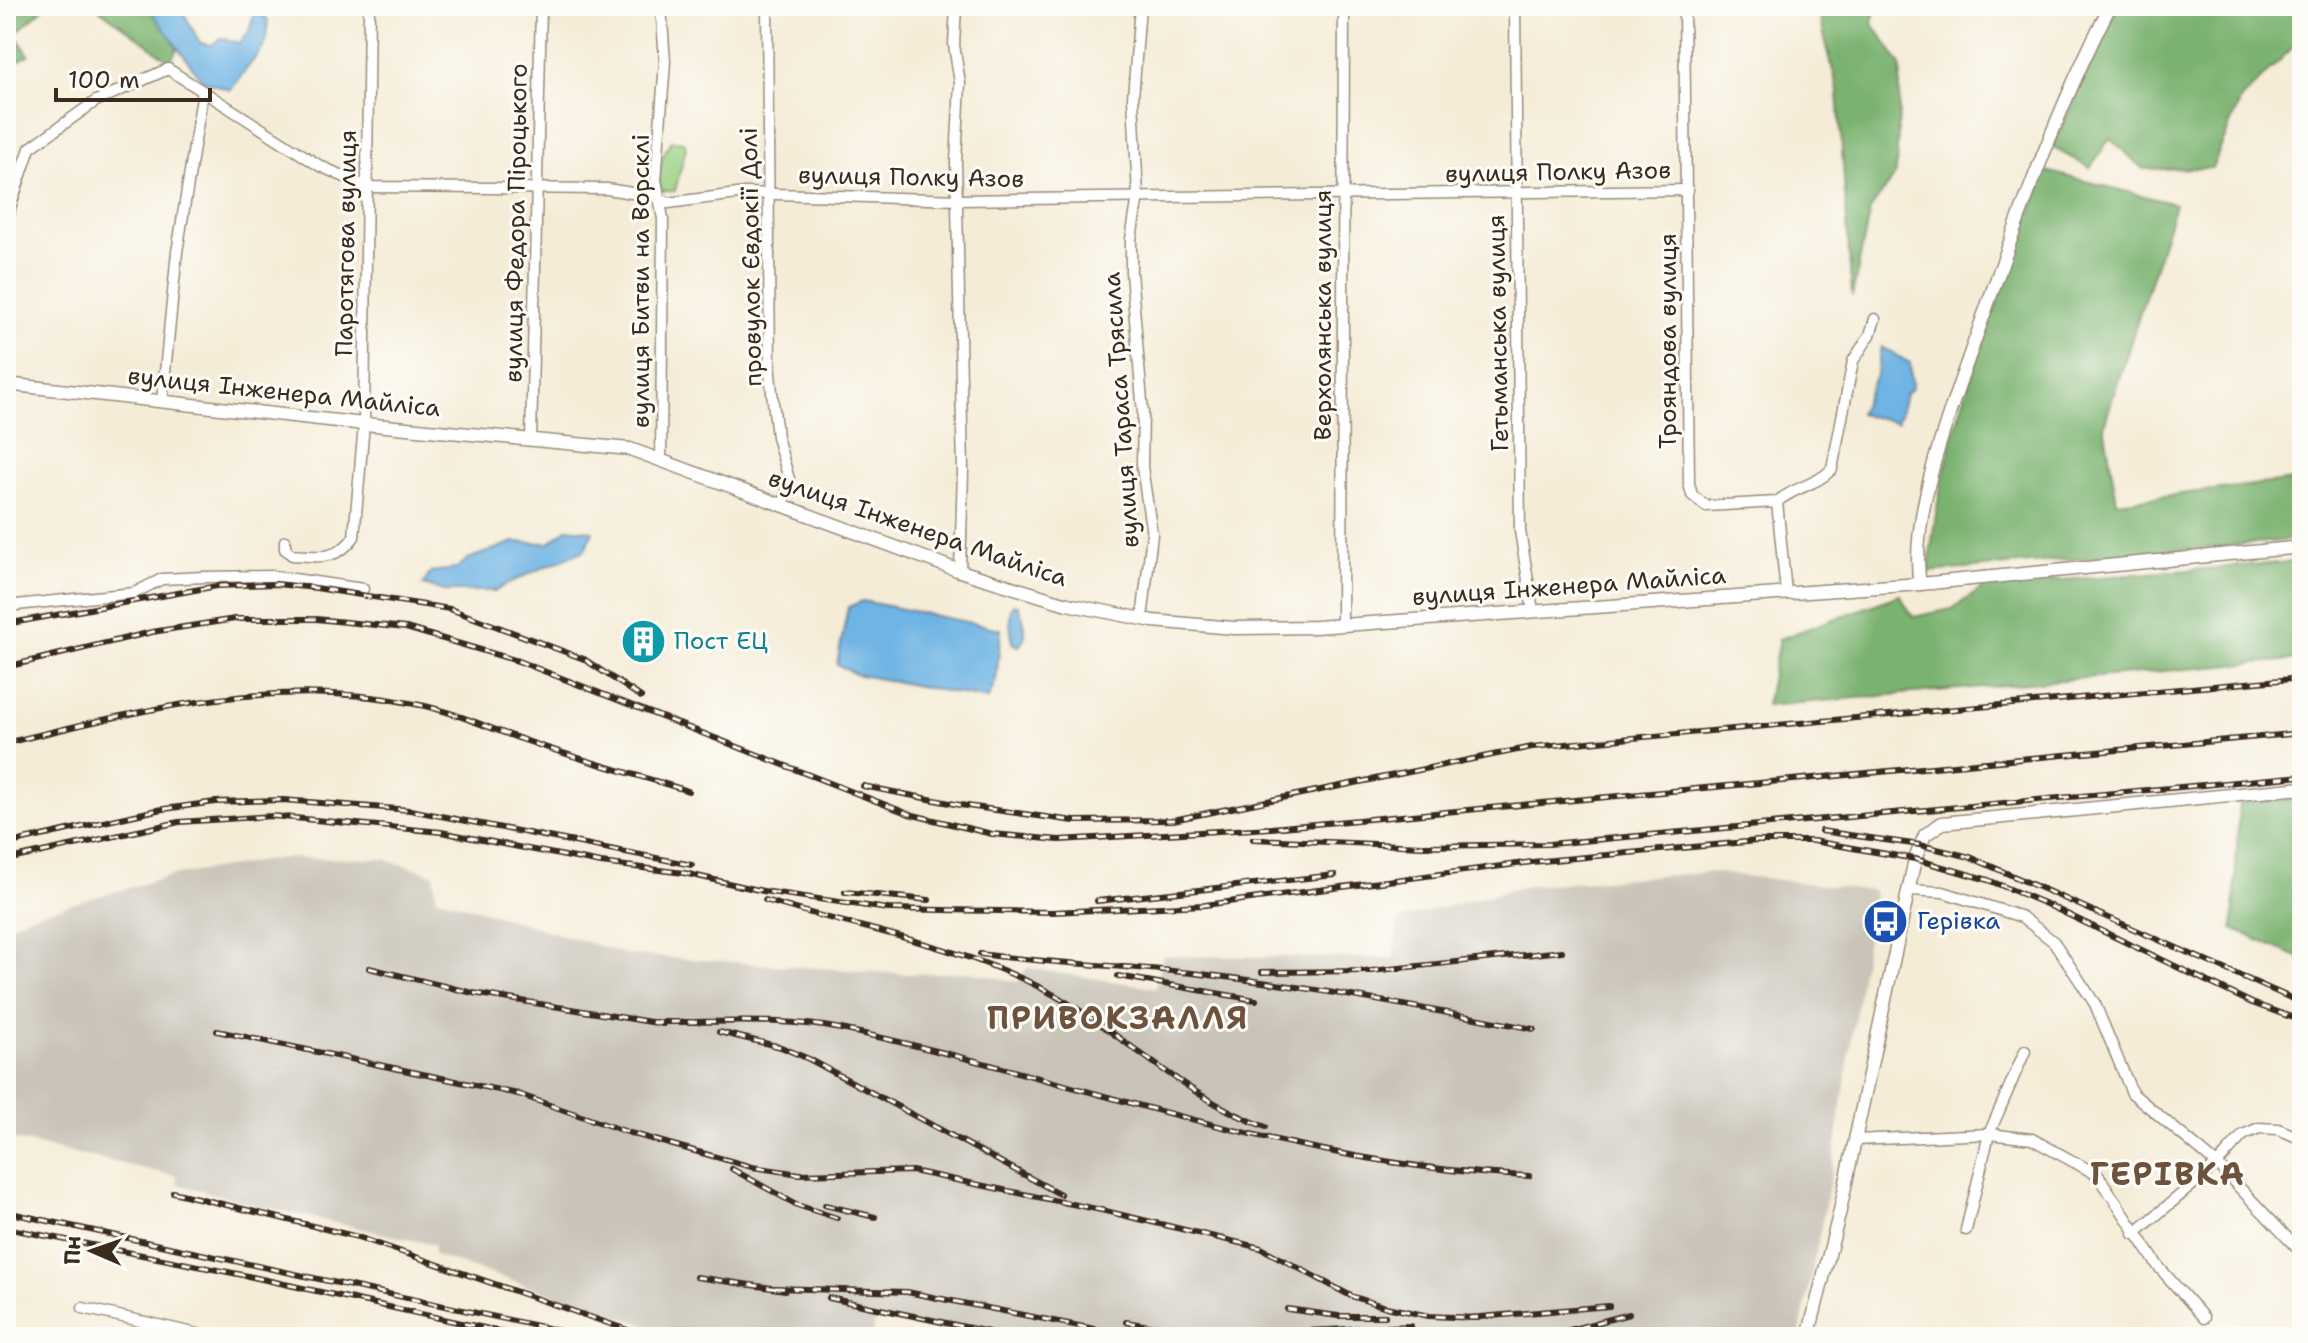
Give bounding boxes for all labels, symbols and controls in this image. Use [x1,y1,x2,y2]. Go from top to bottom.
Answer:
scale bar [56,52,210,102]
street label: вулиця Федора Піроцького [497,63,535,383]
text: 100 m [68,64,140,96]
street label: провулок Євдокії Долі [733,127,769,387]
street label: Паротягова вулиця [328,129,364,357]
street label: вулиця Битви на Ворсклі [625,134,657,428]
street label: вулиця Полку Азов [1445,154,1671,190]
street label: вулиця Полку Азов [798,159,1024,195]
street label: Верхолянська вулиця [1307,190,1339,440]
street label: Гетьманська вулиця [1480,214,1516,452]
street label: Трояндова вулиця [1652,233,1684,449]
street label: вулиця Тараса Трясила [1095,271,1147,549]
street label: вулиця Інженера Майліса [126,360,442,424]
street label: вулиця Інженера Майліса [764,462,1072,594]
street label: вулиця Інженера Майліса [1411,559,1727,613]
building icon: Пост ЕЦ [619,617,667,665]
place label: Пост ЕЦ [674,625,768,657]
bus stop icon: Герівка [1862,897,1910,945]
place label: Герівка [1917,905,2000,937]
district label: ПРИВОКЗАЛЛЯ [987,996,1249,1039]
district label: ГЕРІВКА [2090,1152,2246,1195]
north arrow [52,1211,132,1291]
text: Пн [58,1235,88,1265]

